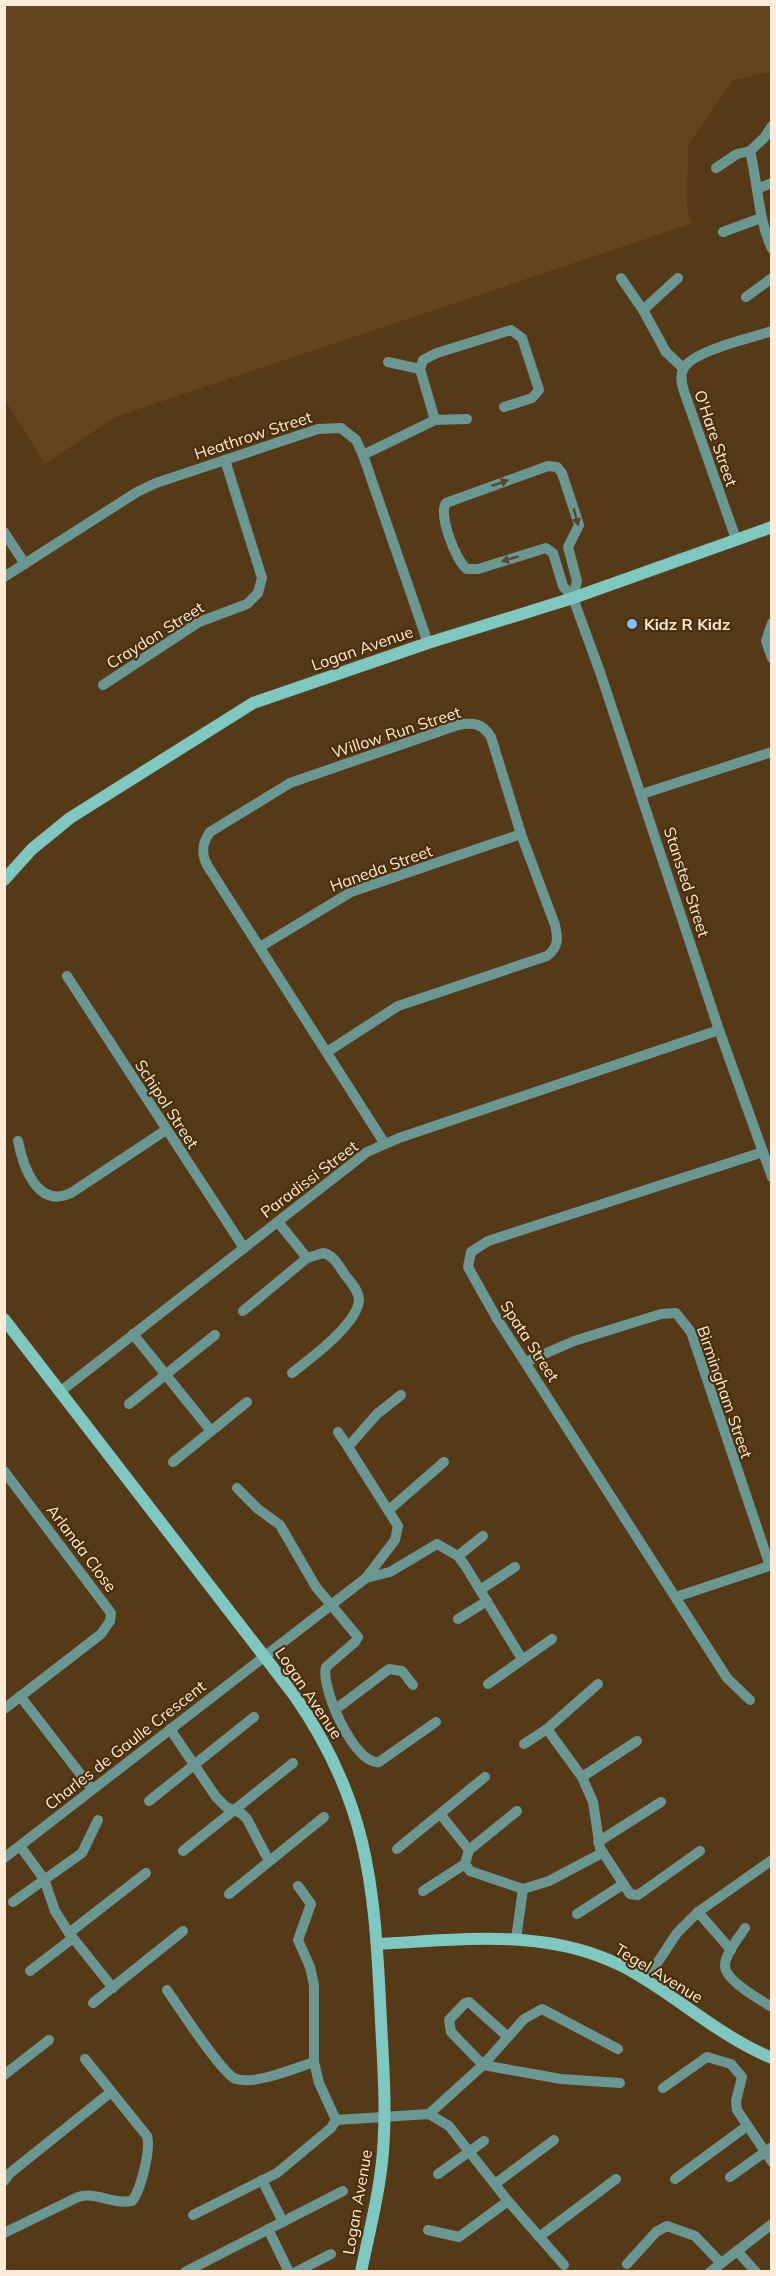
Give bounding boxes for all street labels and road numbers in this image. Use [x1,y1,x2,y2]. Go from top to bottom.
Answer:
street label: O'Hare Street [690,387,742,489]
street label: Heathrow Street [192,406,315,463]
street label: Craydon Street [103,597,208,673]
street label: Logan Avenue [308,621,416,675]
street label: Willow Run Street [329,702,463,762]
street label: Stansted Street [660,824,714,940]
street label: Haneda Street [327,840,435,896]
street label: Schipol Street [131,1056,203,1153]
street label: Paradissi Street [256,1136,362,1222]
street label: Spata Street [496,1297,564,1386]
street label: Birmingham Street [693,1323,757,1461]
street label: Arlanda Close [43,1500,121,1596]
street label: Logan Avenue [271,1643,347,1743]
street label: Charles de Gaulle Crescent [41,1676,210,1814]
street label: Tegel Avenue [611,1939,707,2007]
street label: Logan Avenue [338,2148,376,2256]

